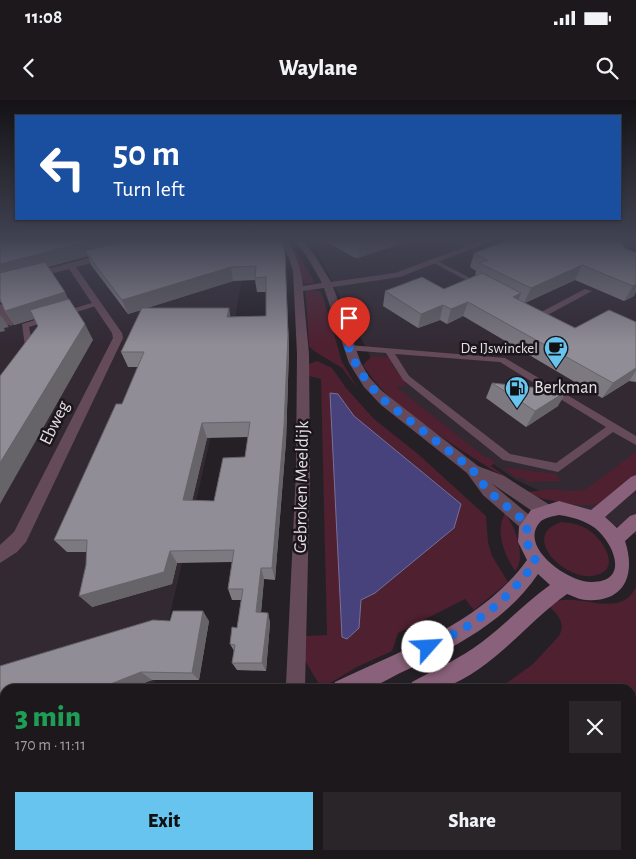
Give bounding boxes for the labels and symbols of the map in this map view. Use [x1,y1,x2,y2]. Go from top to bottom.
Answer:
pin [328,297,370,348]
cafe icon: De IJswinckel [543,335,569,369]
place label: De IJswinckel [461,341,538,356]
fuel station icon: Berkman [504,375,530,409]
place label: Berkman [534,379,598,397]
street label: Ebweg [37,398,73,448]
street label: Gebroken Meeldijk [292,420,312,553]
position arrow [401,620,453,672]

